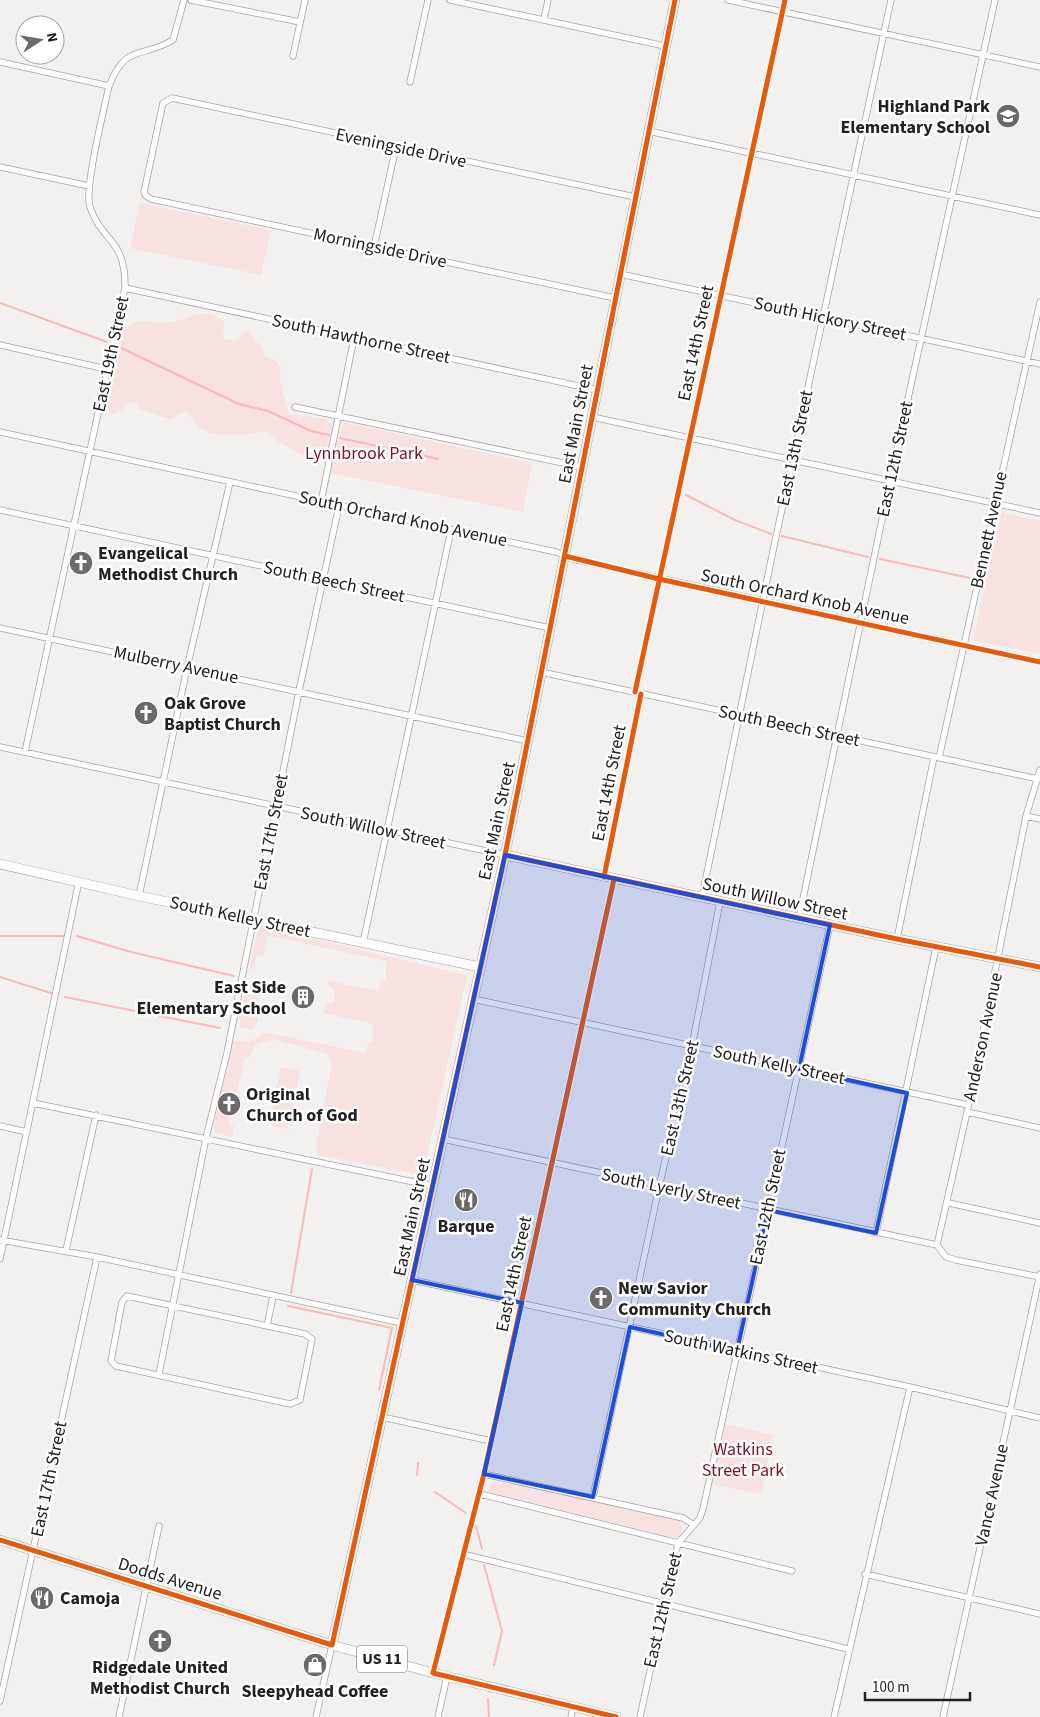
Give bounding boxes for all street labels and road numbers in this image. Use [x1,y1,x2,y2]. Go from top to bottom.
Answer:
street label: Eveningside Drive [333,122,469,174]
street label: Morningside Drive [311,222,449,274]
street label: East 14th Street [672,283,720,403]
street label: South Hickory Street [752,291,908,347]
street label: East 19th Street [87,294,135,414]
street label: South Hawthorne Street [270,308,452,370]
street label: East Main Street [552,362,600,486]
street label: East 13th Street [771,388,819,508]
street label: East 12th Street [871,399,919,519]
street label: Bennett Avenue [964,469,1014,591]
street label: South Orchard Knob Avenue [297,485,510,553]
street label: South Beech Street [261,555,407,609]
street label: South Orchard Knob Avenue [699,563,912,631]
street label: Mulberry Avenue [111,640,241,690]
street label: South Beech Street [716,699,862,753]
street label: East 14th Street [585,723,633,843]
street label: East Main Street [472,759,522,883]
street label: East 17th Street [247,772,295,892]
street label: South Willow Street [298,800,448,856]
street label: South Willow Street [700,871,850,927]
street label: South Kelley Street [167,890,313,944]
street label: Anderson Avenue [957,970,1009,1104]
street label: East 13th Street [655,1038,705,1158]
street label: South Kelly Street [711,1039,847,1091]
street label: East 12th Street [744,1147,792,1267]
street label: East Main Street [387,1155,437,1279]
street label: South Lyerly Street [599,1162,743,1216]
street label: East 14th Street [490,1214,538,1334]
street label: South Watkins Street [662,1323,820,1381]
street label: East 17th Street [25,1419,73,1539]
street label: Vance Avenue [969,1442,1015,1548]
street label: East 12th Street [638,1550,688,1670]
street label: Dodds Avenue [115,1551,225,1607]
road number: US 11 [357,1646,407,1672]

